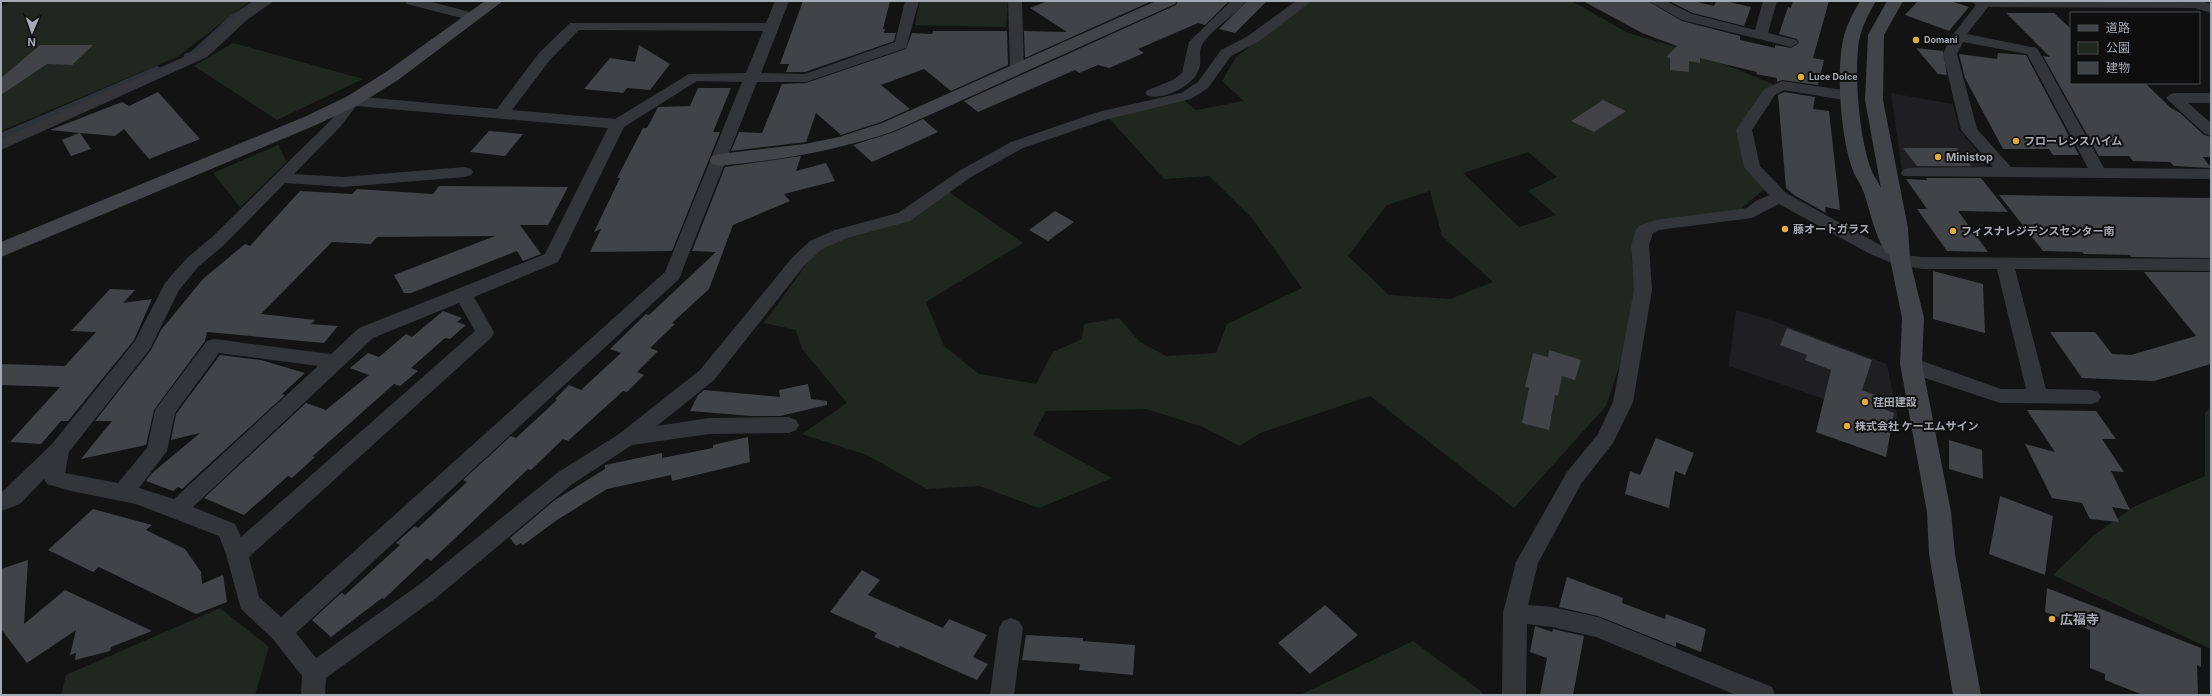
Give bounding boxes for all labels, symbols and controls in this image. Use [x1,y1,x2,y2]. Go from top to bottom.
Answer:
north arrow [12,12,52,52]
legend [2070,12,2200,84]
text: 道路 [2106,20,2130,35]
place label: Domani [1924,34,1958,45]
text: N [27,35,36,49]
marker: Domani [1911,35,1921,45]
text: 公園 [2106,40,2130,55]
text: 建物 [2106,60,2130,75]
place label: Luce Dolce [1809,71,1858,82]
marker: Luce Dolce [1796,72,1806,82]
place label: フローレンスハイム [2024,134,2122,148]
marker: フローレンスハイム [2011,136,2021,146]
place label: Ministop [1946,150,1993,164]
marker: Ministop [1933,152,1943,162]
place label: 藤オートガラス [1793,222,1870,236]
marker: 藤オートガラス [1780,224,1790,234]
place label: フィスナレジデンスセンター南 [1961,224,2115,238]
marker: フィスナレジデンスセンター南 [1948,226,1958,236]
place label: 荏田建設 [1873,395,1917,409]
marker: 荏田建設 [1860,397,1870,407]
place label: 株式会社 ケーエムサイン [1855,419,1979,433]
marker: 株式会社 ケーエムサイン [1842,421,1852,431]
place label: 広福寺 [2060,611,2099,627]
marker: 広福寺 [2047,614,2057,624]

